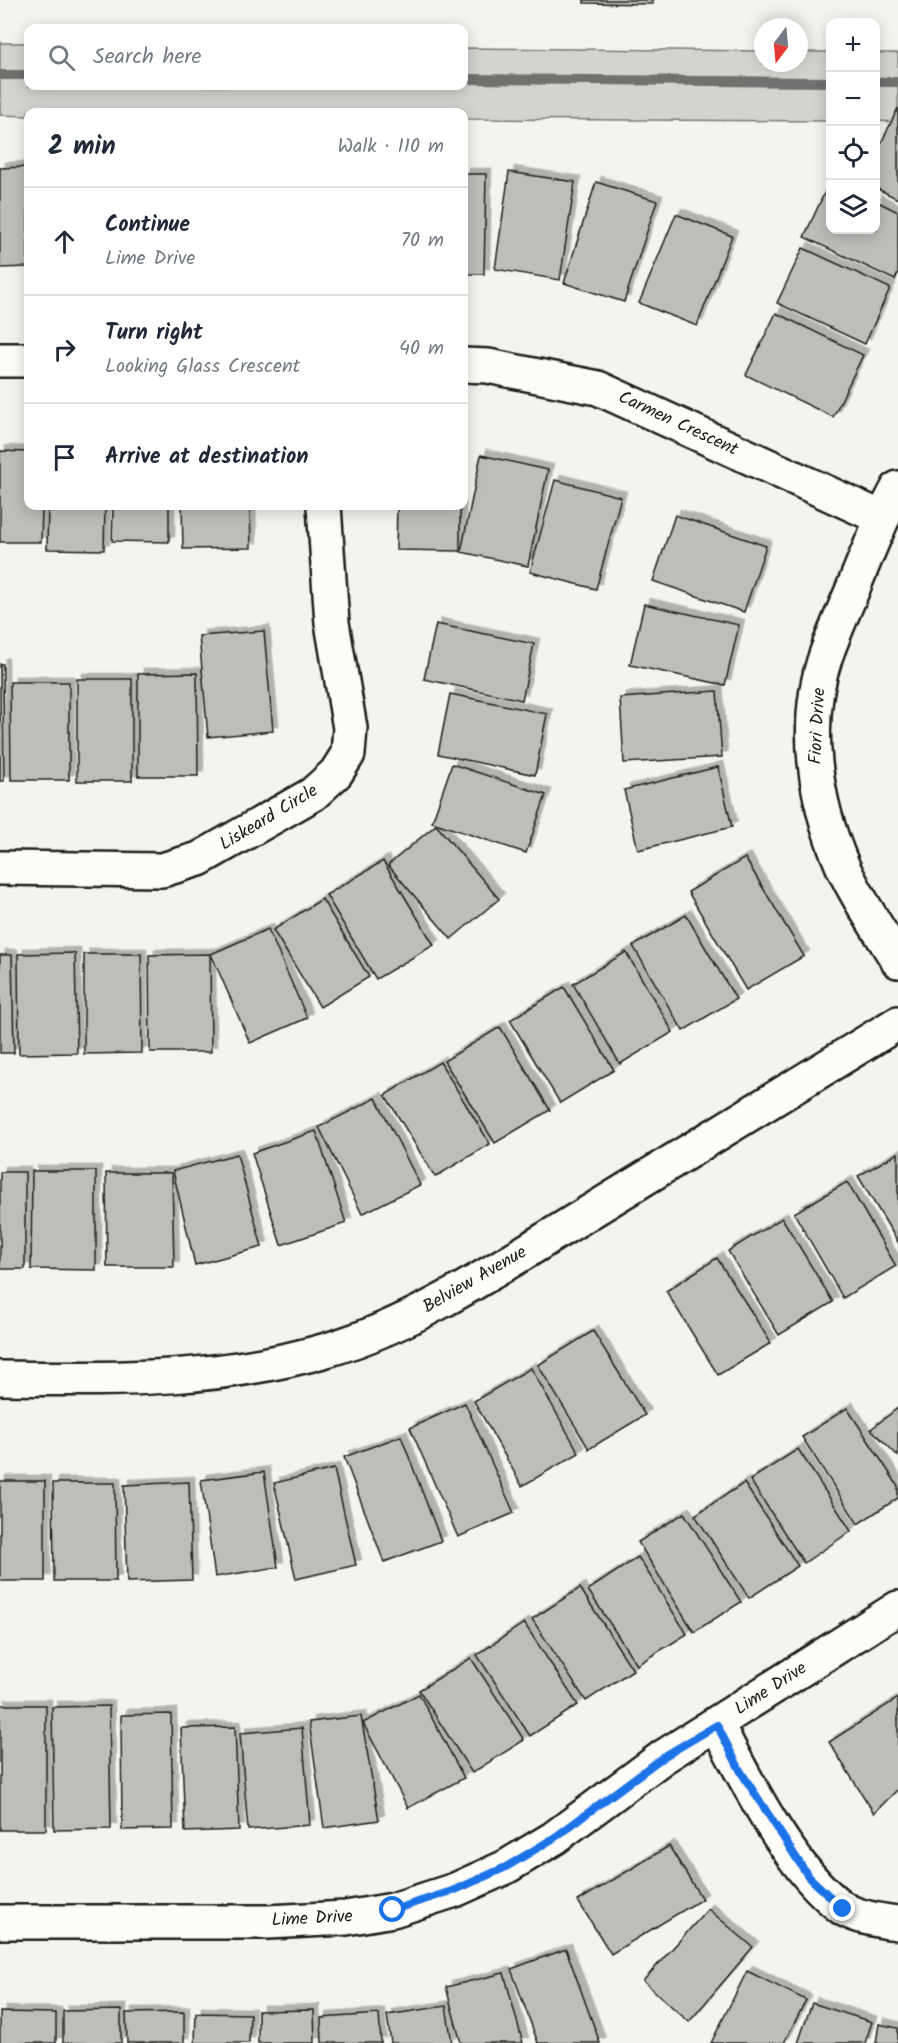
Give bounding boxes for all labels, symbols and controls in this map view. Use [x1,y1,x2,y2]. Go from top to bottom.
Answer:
north arrow [754,18,808,72]
map controls [826,18,880,234]
button: + [826,18,880,72]
search box [24,24,468,90]
text: Search here [93,40,201,75]
icon: search [45,41,78,74]
button: − [826,72,880,126]
text: 2 min [48,126,116,168]
button: locate [826,126,880,180]
text: Walk · 110 m [337,131,444,163]
button: layers [826,180,880,234]
text: Continue [105,208,190,243]
icon: ahead [48,225,81,258]
text: 70 m [401,225,444,257]
text: Lime Drive [105,243,195,275]
text: Turn right [105,316,203,351]
icon: right [48,333,81,366]
text: 40 m [399,333,444,365]
text: Looking Glass Crescent [105,351,300,383]
street label: Carmen Crescent [613,383,744,465]
text: Arrive at destination [105,440,308,475]
icon: arrive [48,441,81,474]
street label: Fiori Drive [802,687,834,765]
street label: Liskeard Circle [214,777,324,859]
street label: Belview Avenue [417,1238,533,1322]
street label: Lime Drive [729,1655,813,1723]
route end [829,1895,855,1921]
route start [379,1896,405,1922]
street label: Lime Drive [271,1902,353,1936]

